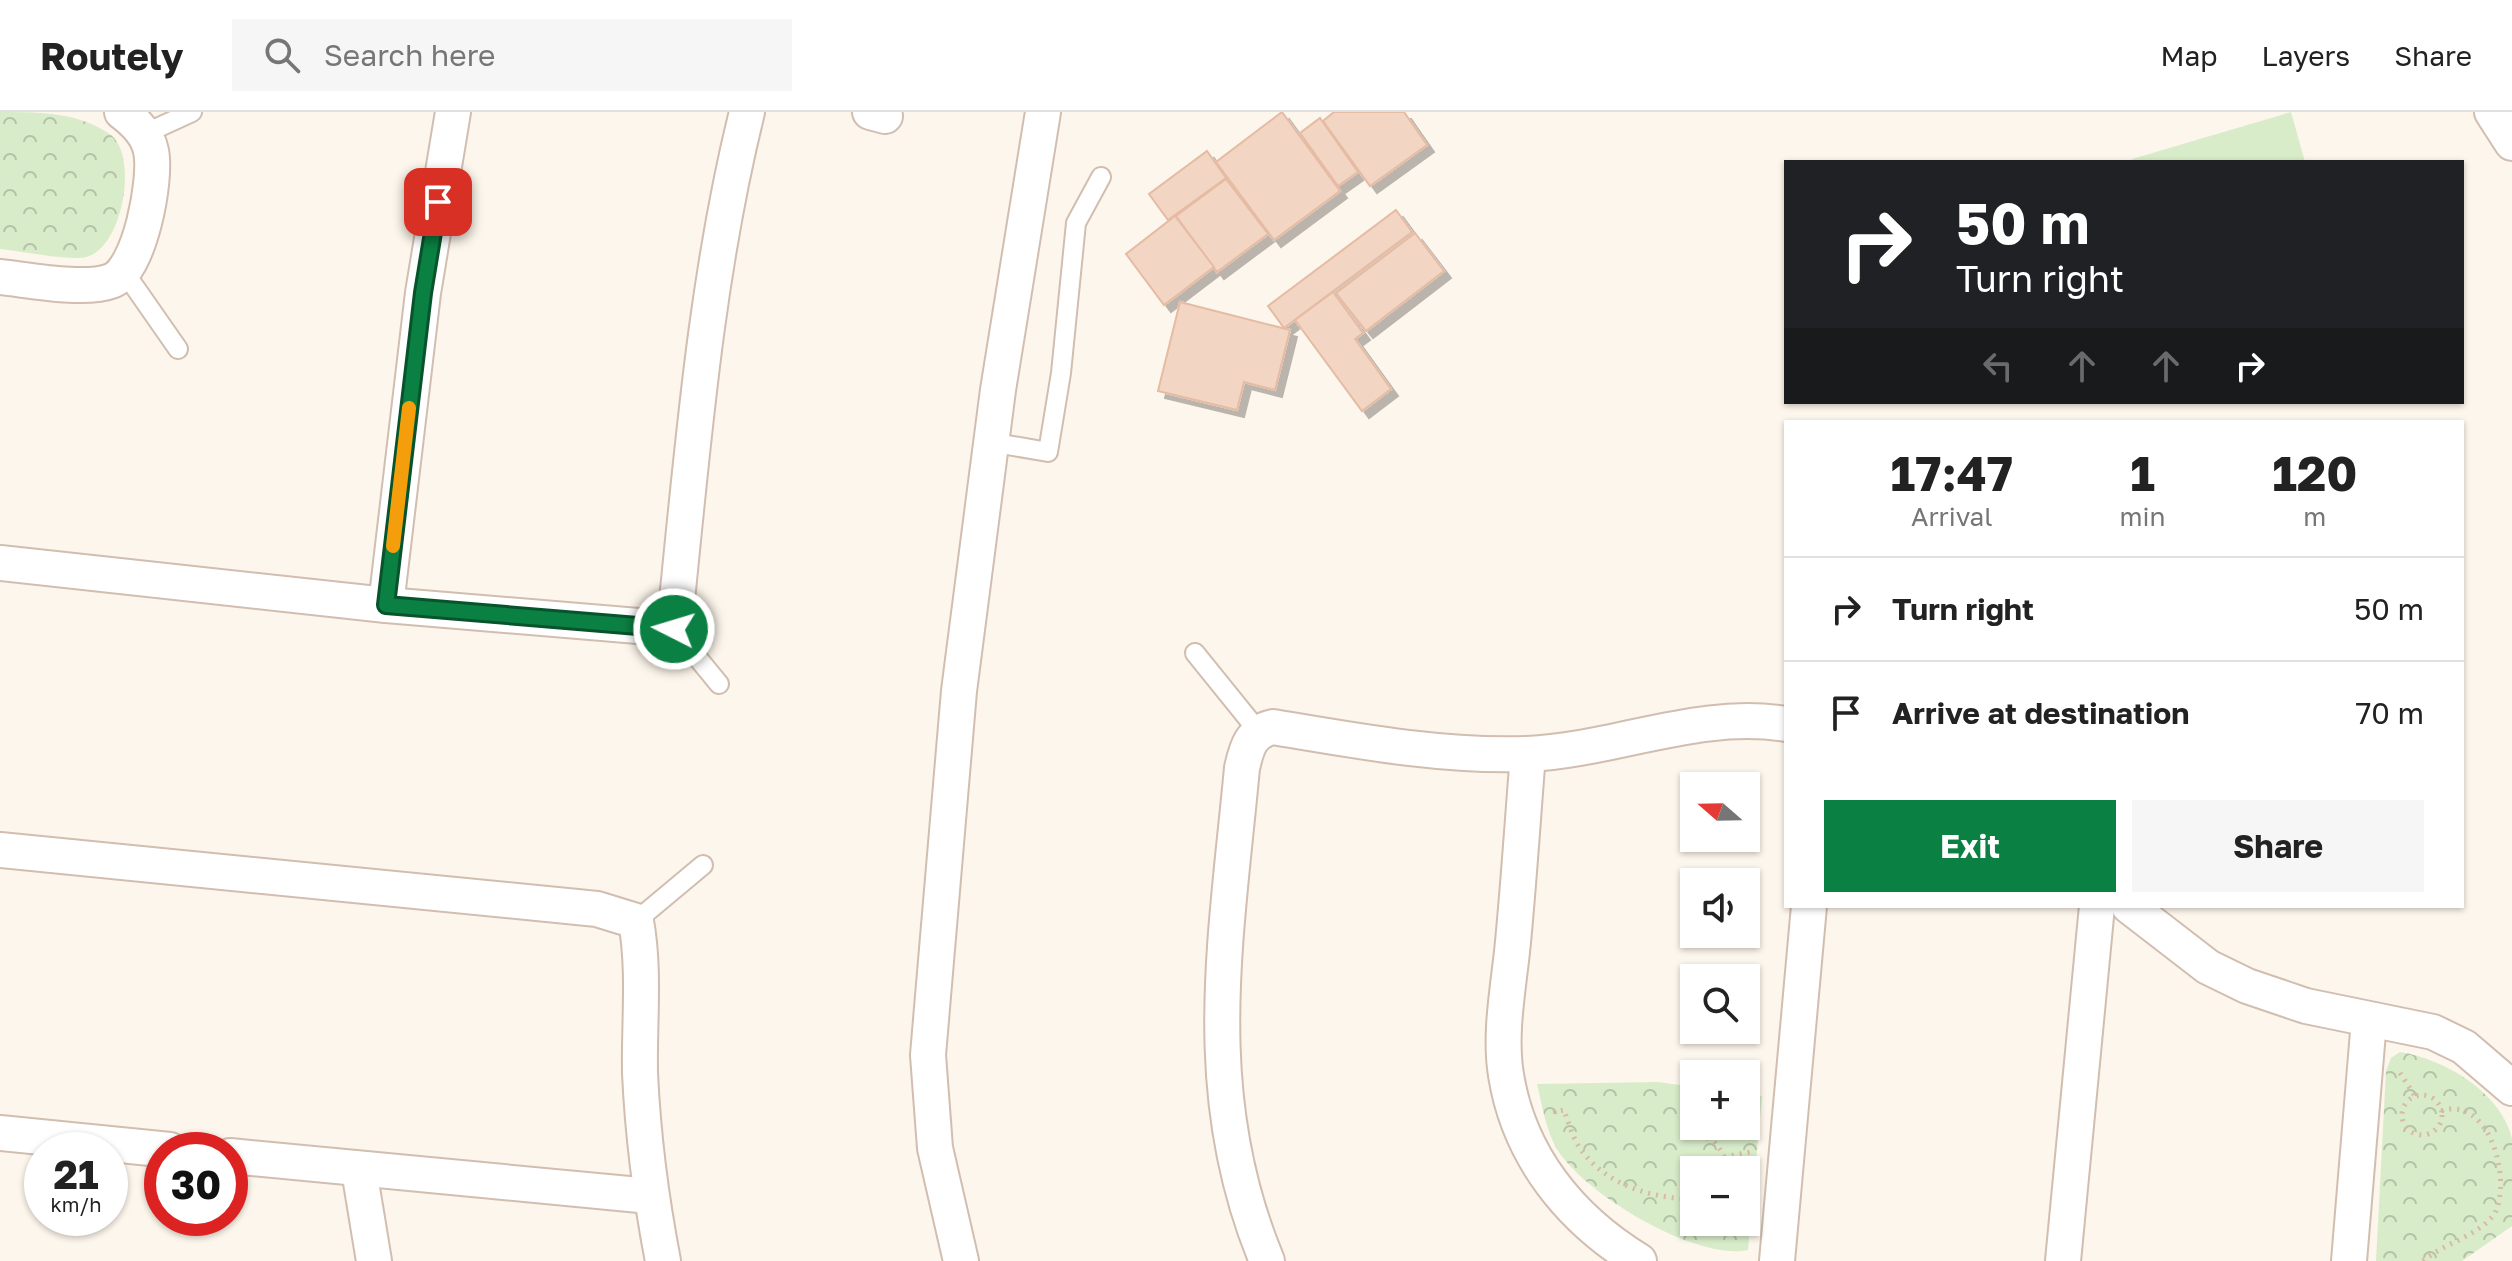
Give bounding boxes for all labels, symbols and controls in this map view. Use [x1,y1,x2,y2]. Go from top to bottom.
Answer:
search box [232,19,792,91]
text: Routely [40,33,184,78]
icon: search [260,33,304,77]
text: Search here [324,37,496,73]
text: Map [2160,39,2218,72]
text: Layers [2262,39,2350,72]
text: Share [2394,39,2472,72]
pin [404,168,472,236]
icon: arrive [416,180,460,224]
text: 50 m [1956,189,2090,256]
icon: right [1824,192,1928,296]
text: Turn right [1956,257,2124,300]
icon: left [1976,344,2020,388]
icon: ahead [2060,344,2104,388]
icon: ahead [2144,344,2188,388]
icon: right [2228,344,2272,388]
text: 17:47 [1891,444,2013,502]
text: 1 [2130,444,2155,502]
text: 120 [2272,444,2357,502]
text: Arrival [1911,501,1993,532]
text: min [2120,501,2166,532]
text: m [2303,501,2326,532]
position arrow [632,587,716,671]
icon: right [1824,587,1868,631]
text: Turn right [1892,591,2034,627]
text: 50 m [2354,591,2424,627]
icon: arrive [1824,691,1868,735]
text: Arrive at destination [1892,695,2189,731]
text: 70 m [2355,695,2424,731]
north arrow [1680,772,1760,852]
map controls [1680,772,1760,1236]
button: Exit [1824,800,2116,892]
button: Share [2132,800,2424,892]
button: sound [1680,868,1760,948]
button: search [1680,964,1760,1044]
button: + [1680,1060,1760,1140]
speed limit sign: 30 [144,1132,248,1236]
text: 21 [54,1150,99,1198]
button: − [1680,1156,1760,1236]
text: km/h [51,1192,101,1216]

